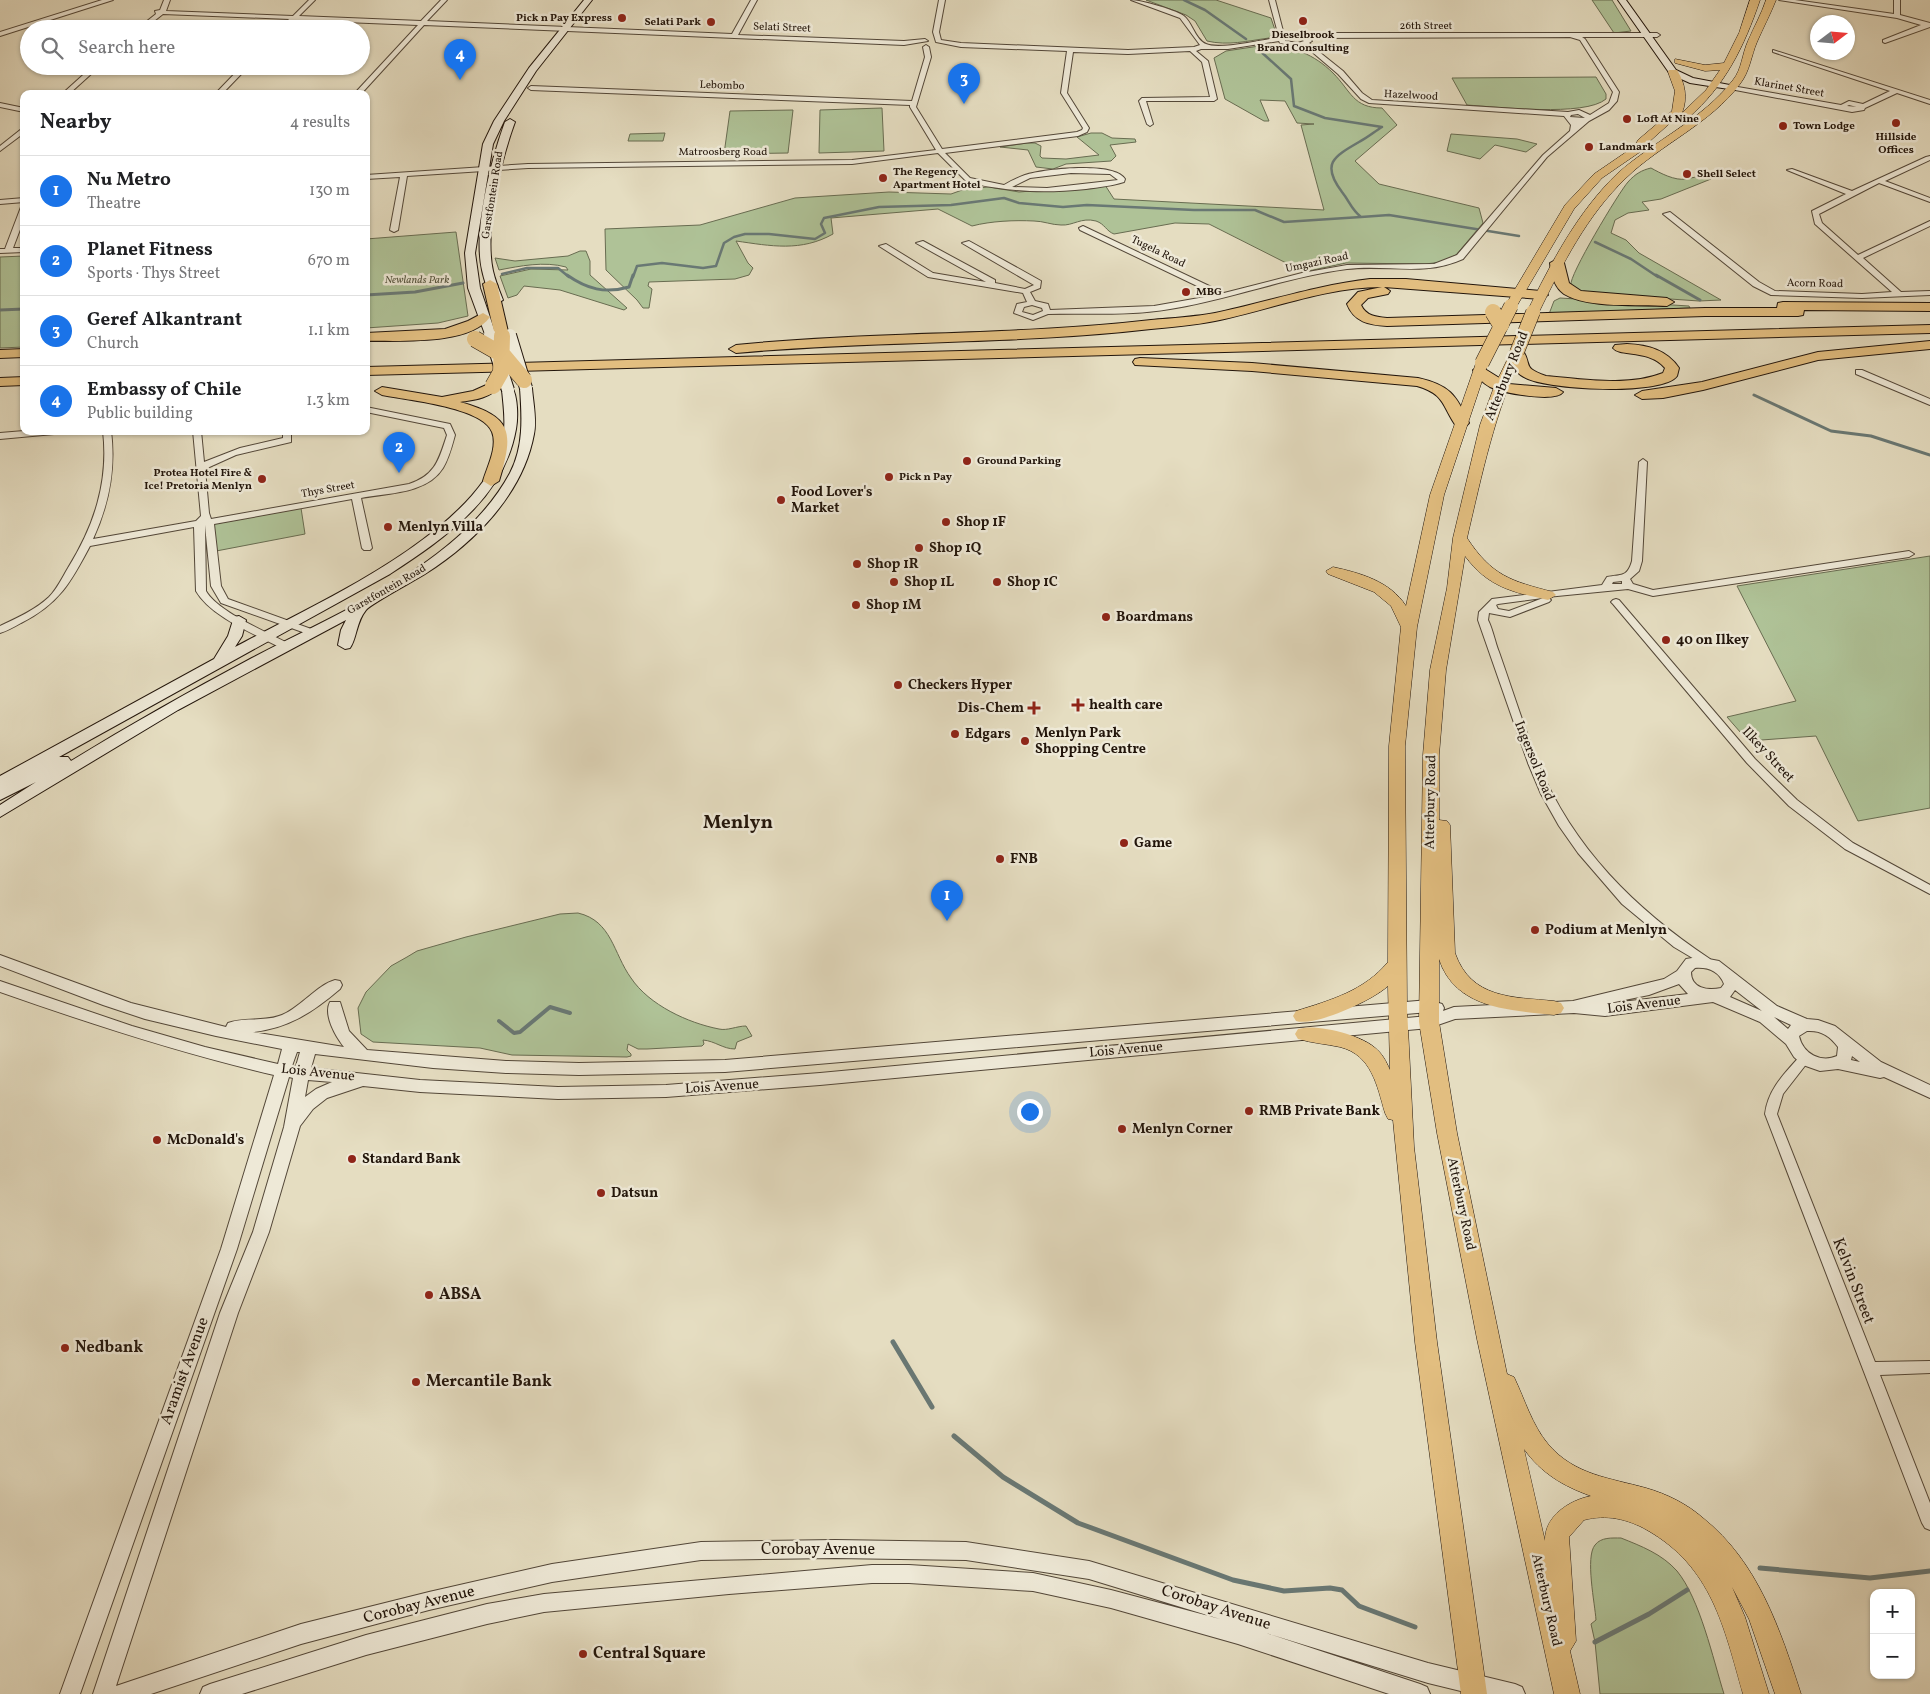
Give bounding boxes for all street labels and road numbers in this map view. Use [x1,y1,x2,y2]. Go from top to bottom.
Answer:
street label: Selati Street [753,19,811,37]
street label: 26th Street [1400,19,1453,34]
street label: Klarinet Street [1753,74,1825,102]
street label: Lebombo [699,78,745,94]
street label: Hazelwood [1384,87,1438,105]
street label: Matroosberg Road [679,145,767,160]
street label: Garstfontein Road [479,150,507,240]
street label: Tugela Road [1128,232,1188,272]
street label: Umgazi Road [1284,249,1350,277]
street label: Acorn Road [1787,276,1843,292]
street label: Atterbury Road [1480,328,1534,423]
street label: Thys Street [300,478,356,502]
street label: Garstfontein Road [345,561,429,619]
street label: Ingersol Road [1509,718,1559,804]
street label: Ilkey Street [1737,723,1799,787]
street label: Atterbury Road [1421,754,1441,850]
street label: Lois Avenue [1606,991,1682,1019]
street label: Lois Avenue [1088,1037,1164,1063]
street label: Lois Avenue [280,1060,356,1086]
street label: Lois Avenue [684,1075,760,1099]
street label: Atterbury Road [1442,1156,1480,1252]
street label: Kelvin Street [1827,1235,1880,1328]
street label: Aramist Avenue [155,1314,215,1428]
street label: Corobay Avenue [761,1539,875,1561]
street label: Atterbury Road [1526,1552,1566,1648]
street label: Corobay Avenue [1158,1580,1274,1636]
street label: Corobay Avenue [361,1581,477,1629]

